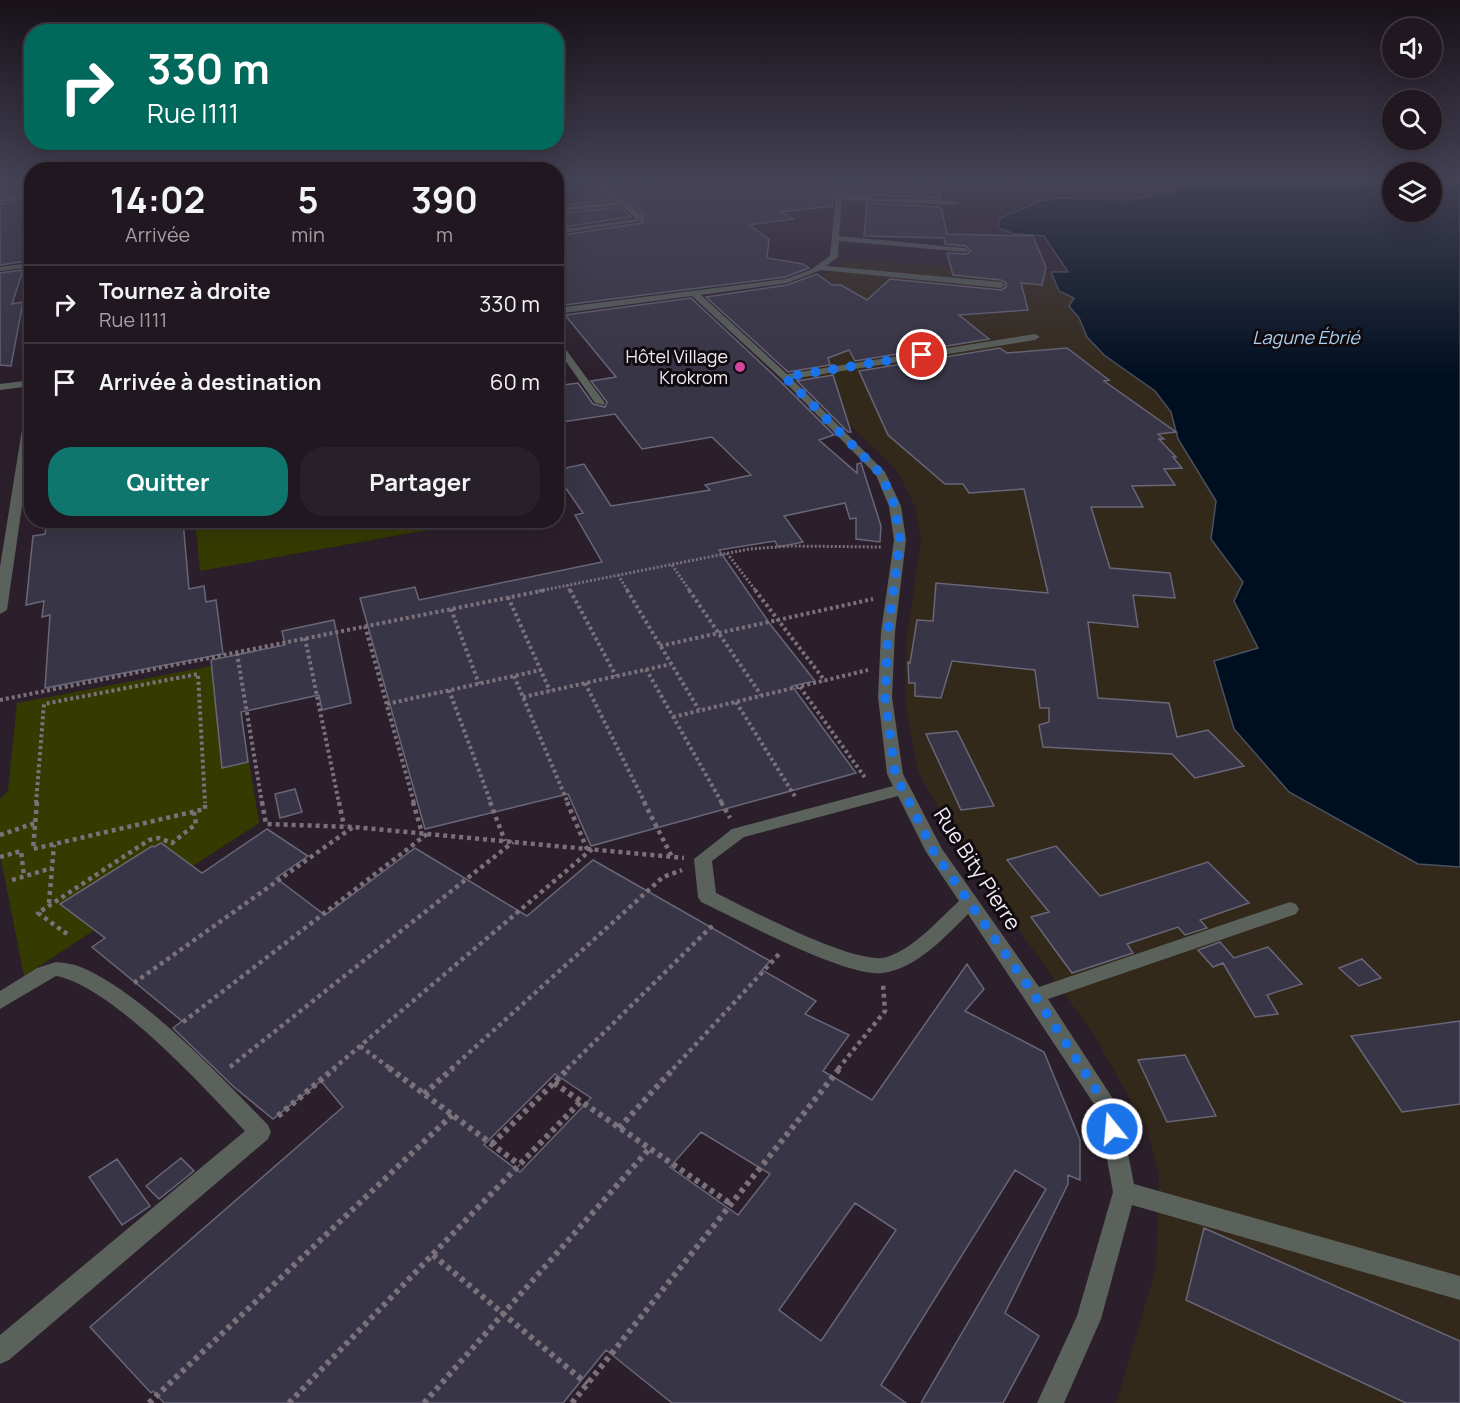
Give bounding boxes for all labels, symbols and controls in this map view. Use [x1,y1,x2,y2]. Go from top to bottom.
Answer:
map controls [1382,18,1442,222]
button: sound [1382,18,1442,78]
text: 330 m [147,39,270,97]
icon: right [48,48,126,126]
button: search [1382,90,1442,150]
text: Rue I111 [147,94,239,131]
button: layers [1382,162,1442,222]
text: 14:02 [110,175,205,224]
text: 5 [298,175,319,224]
text: 390 [411,175,478,224]
text: Arrivée [125,221,190,248]
text: min [291,221,325,248]
text: m [436,221,453,248]
text: Tournez à droite [99,276,271,306]
icon: right [48,288,81,321]
text: 330 m [479,289,540,319]
text: Rue I111 [99,306,167,333]
water label: Lagune Ébrié [1252,325,1361,349]
pin [896,329,947,380]
icon: arrive [905,338,938,371]
place label: Hôtel Village Krokrom [626,344,728,389]
marker: Hôtel Village Krokrom [733,360,747,374]
icon: arrive [48,366,81,399]
text: Arrivée à destination [99,367,322,397]
text: 60 m [490,367,540,397]
button: Quitter [48,447,288,516]
button: Partager [300,447,540,516]
street label: Rue Bity Pierre [928,802,1028,935]
position arrow [1080,1097,1144,1161]

